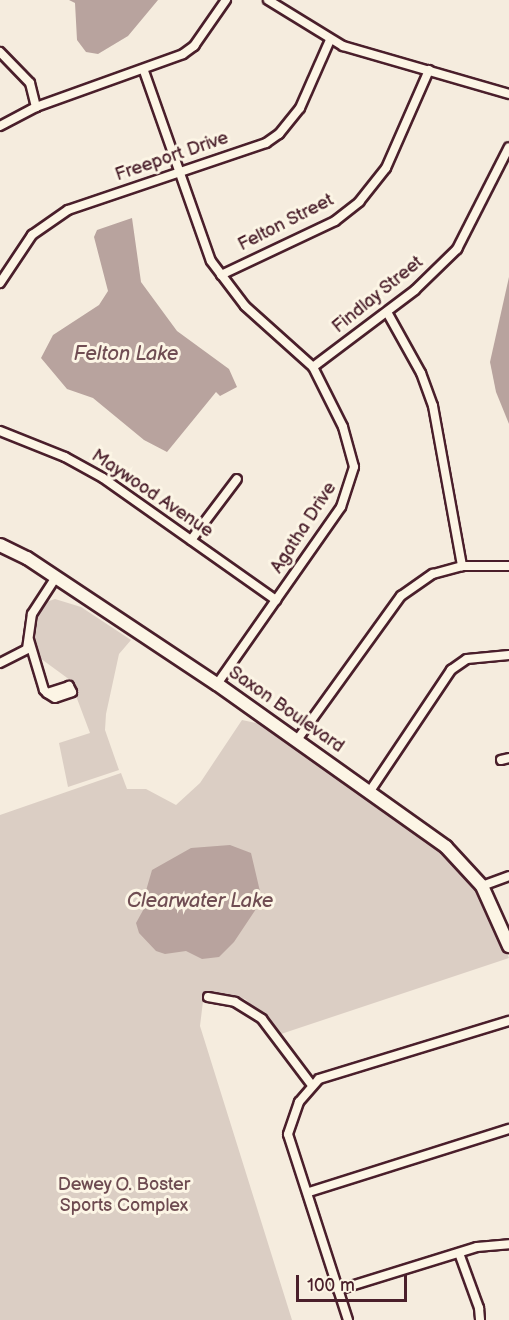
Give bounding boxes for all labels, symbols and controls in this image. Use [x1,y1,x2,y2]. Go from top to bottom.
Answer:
street label: Freeport Drive [113,128,231,186]
street label: Felton Street [235,190,337,256]
street label: Findlay Street [328,251,428,339]
water label: Felton Lake [74,342,178,366]
street label: Maywood Avenue [87,445,217,543]
street label: Agatha Drive [267,478,341,578]
street label: Saxon Boulevard [224,662,348,758]
water label: Clearwater Lake [127,889,273,913]
park label: Dewey O. Boster Sports Complex [57,1175,191,1218]
scale bar [299,1263,410,1301]
text: 100 m [307,1275,355,1296]

